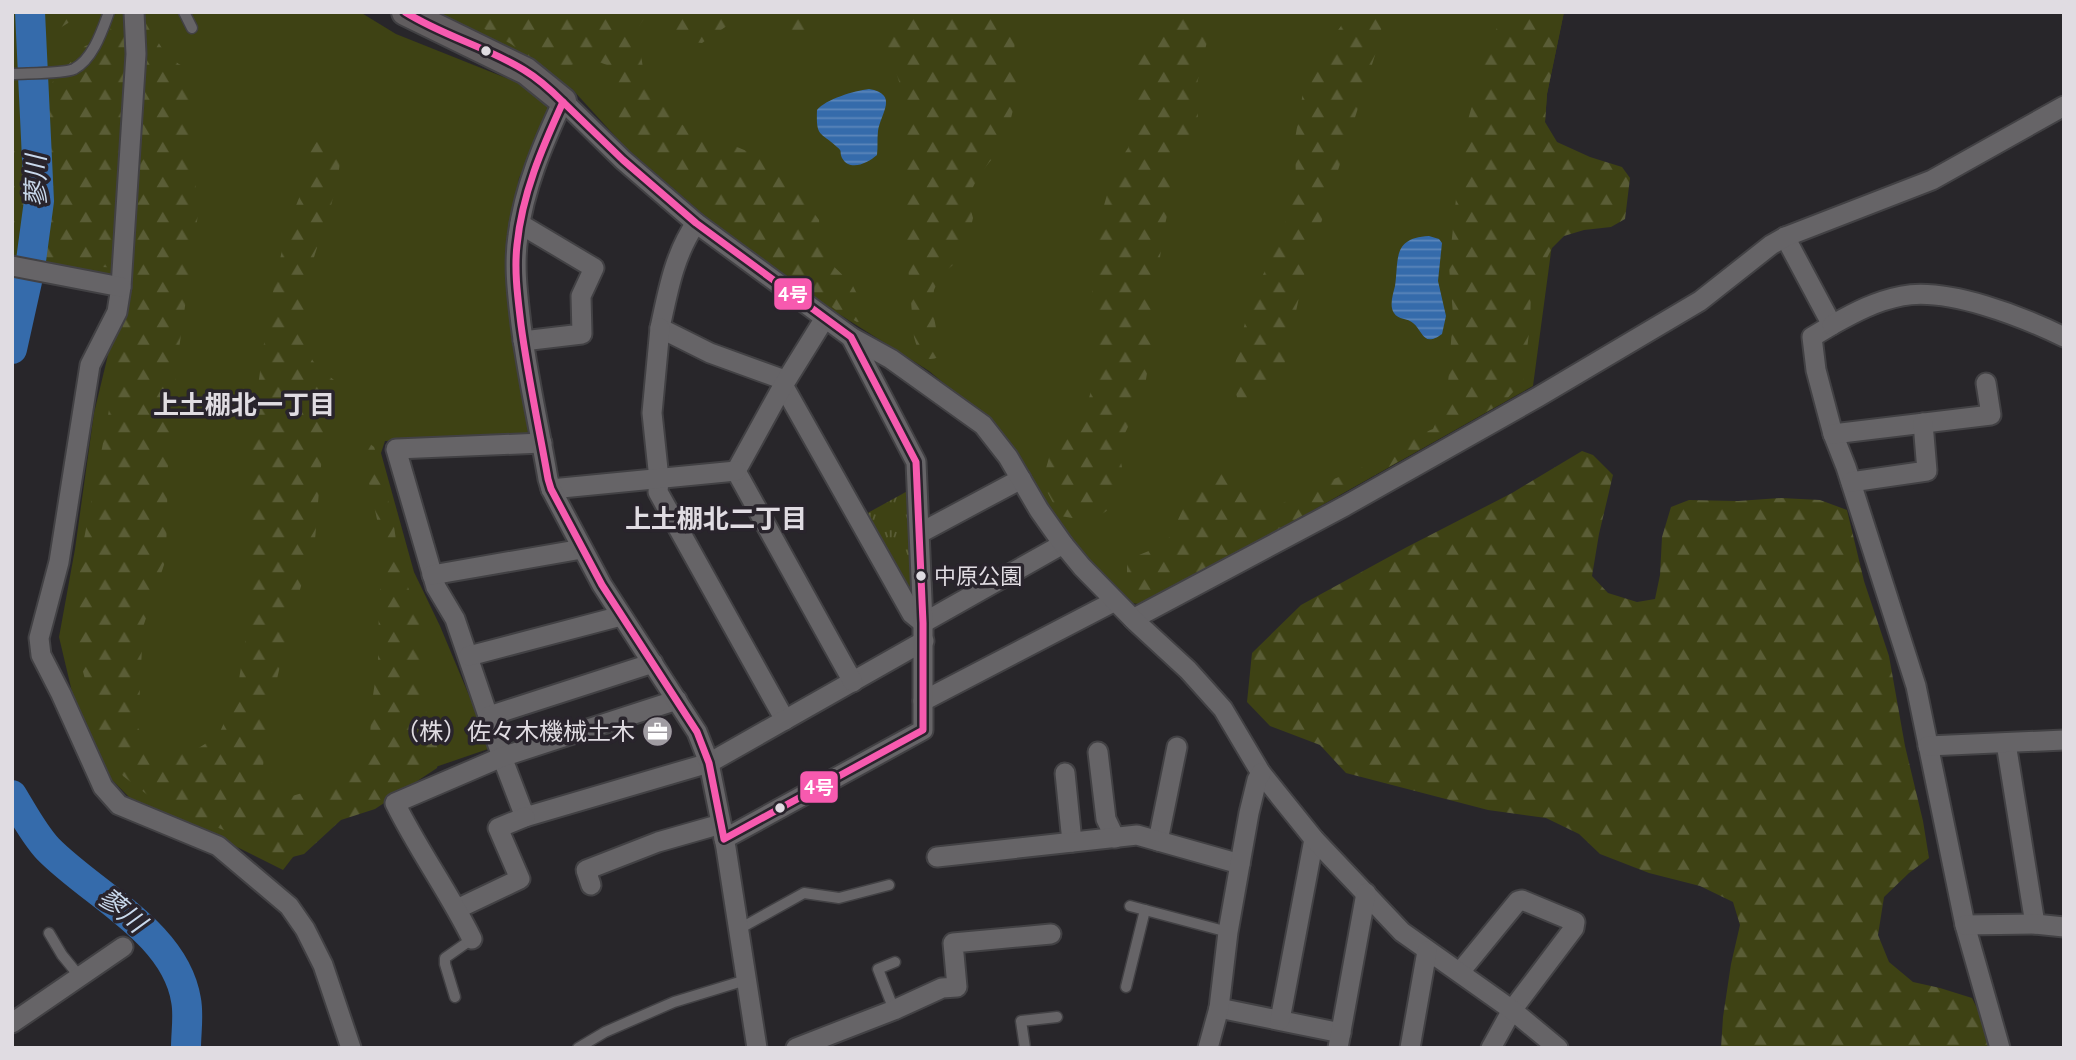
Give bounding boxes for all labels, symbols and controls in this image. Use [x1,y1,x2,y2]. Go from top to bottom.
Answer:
unlabelled marker [479,44,493,58]
water label: 蓼川 [19,152,52,207]
line badge: 4号 [773,277,813,311]
text: 4号 [778,282,808,306]
district label: 上土棚北一丁目 [153,388,335,421]
district label: 上土棚北二丁目 [625,502,807,535]
place label: 中原公園 [934,562,1022,590]
marker: 中原公園 [914,569,928,583]
office icon: （株）佐々木機械土木 [641,715,675,749]
place label: （株）佐々木機械土木 [395,716,635,747]
line badge: 4号 [799,770,839,804]
text: 4号 [804,775,834,799]
unlabelled marker [773,801,787,815]
water label: 蓼川 [92,880,155,941]

